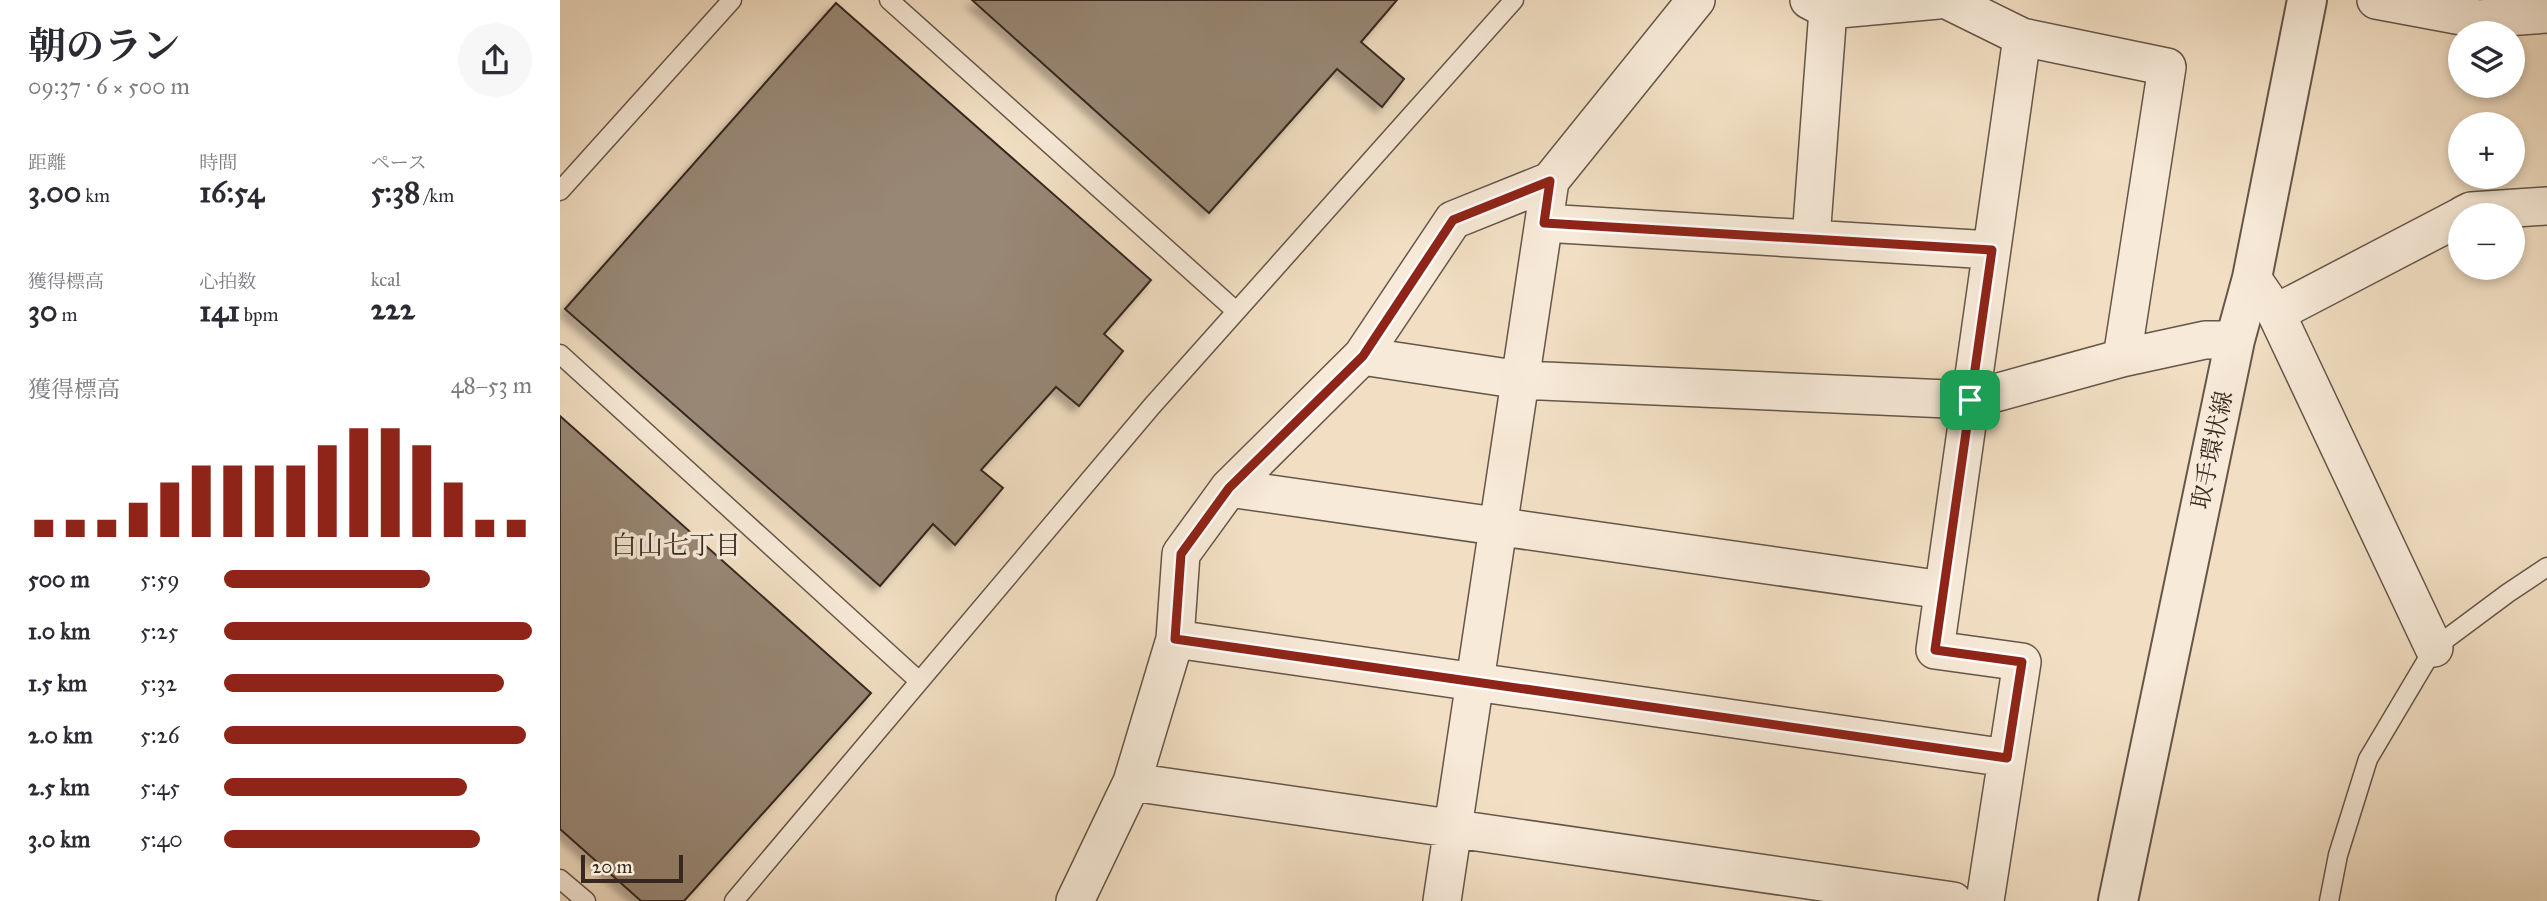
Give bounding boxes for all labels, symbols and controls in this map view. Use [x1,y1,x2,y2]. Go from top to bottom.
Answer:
map controls [2448,21,2525,280]
button: layers [2448,21,2525,98]
text: 朝のラン [28,23,180,69]
button: share [458,23,532,97]
text: 09:37 · 6 × 500 m [28,72,190,100]
button: + [2448,112,2525,189]
text: 距離 [28,151,66,174]
text: 時間 [199,151,237,174]
text: ペース [371,151,427,174]
text: 3.00 [28,174,81,210]
text: 16:54 [199,174,264,210]
text: 5:38 [371,174,420,210]
text: km [81,184,110,207]
text: /km [420,184,454,207]
button: − [2448,203,2525,280]
text: kcal [371,268,401,291]
text: 獲得標高 [28,270,104,293]
text: 心拍数 [199,270,256,293]
text: 222 [371,291,415,327]
text: 30 [28,293,57,329]
text: 141 [199,293,240,329]
text: m [57,303,78,326]
text: bpm [240,303,278,326]
pin [1940,370,2000,430]
text: 48–53 m [451,371,532,399]
text: 獲得標高 [28,375,120,403]
icon: arrive [1951,381,1989,419]
street label: 取手環状線 [2185,388,2239,512]
district label: 白山七丁目 [611,529,741,561]
text: 500 m [28,565,90,593]
text: 5:59 [140,565,180,593]
text: 1.0 km [28,617,90,645]
text: 5:25 [140,617,178,645]
text: 1.5 km [28,669,87,697]
text: 5:32 [140,669,177,697]
text: 2.0 km [28,721,93,749]
text: 5:26 [140,721,180,749]
text: 2.5 km [28,773,90,801]
text: 5:45 [140,773,180,801]
text: 3.0 km [28,825,90,853]
text: 5:40 [140,825,183,853]
scale bar [581,852,682,884]
text: 20 m [592,855,633,878]

